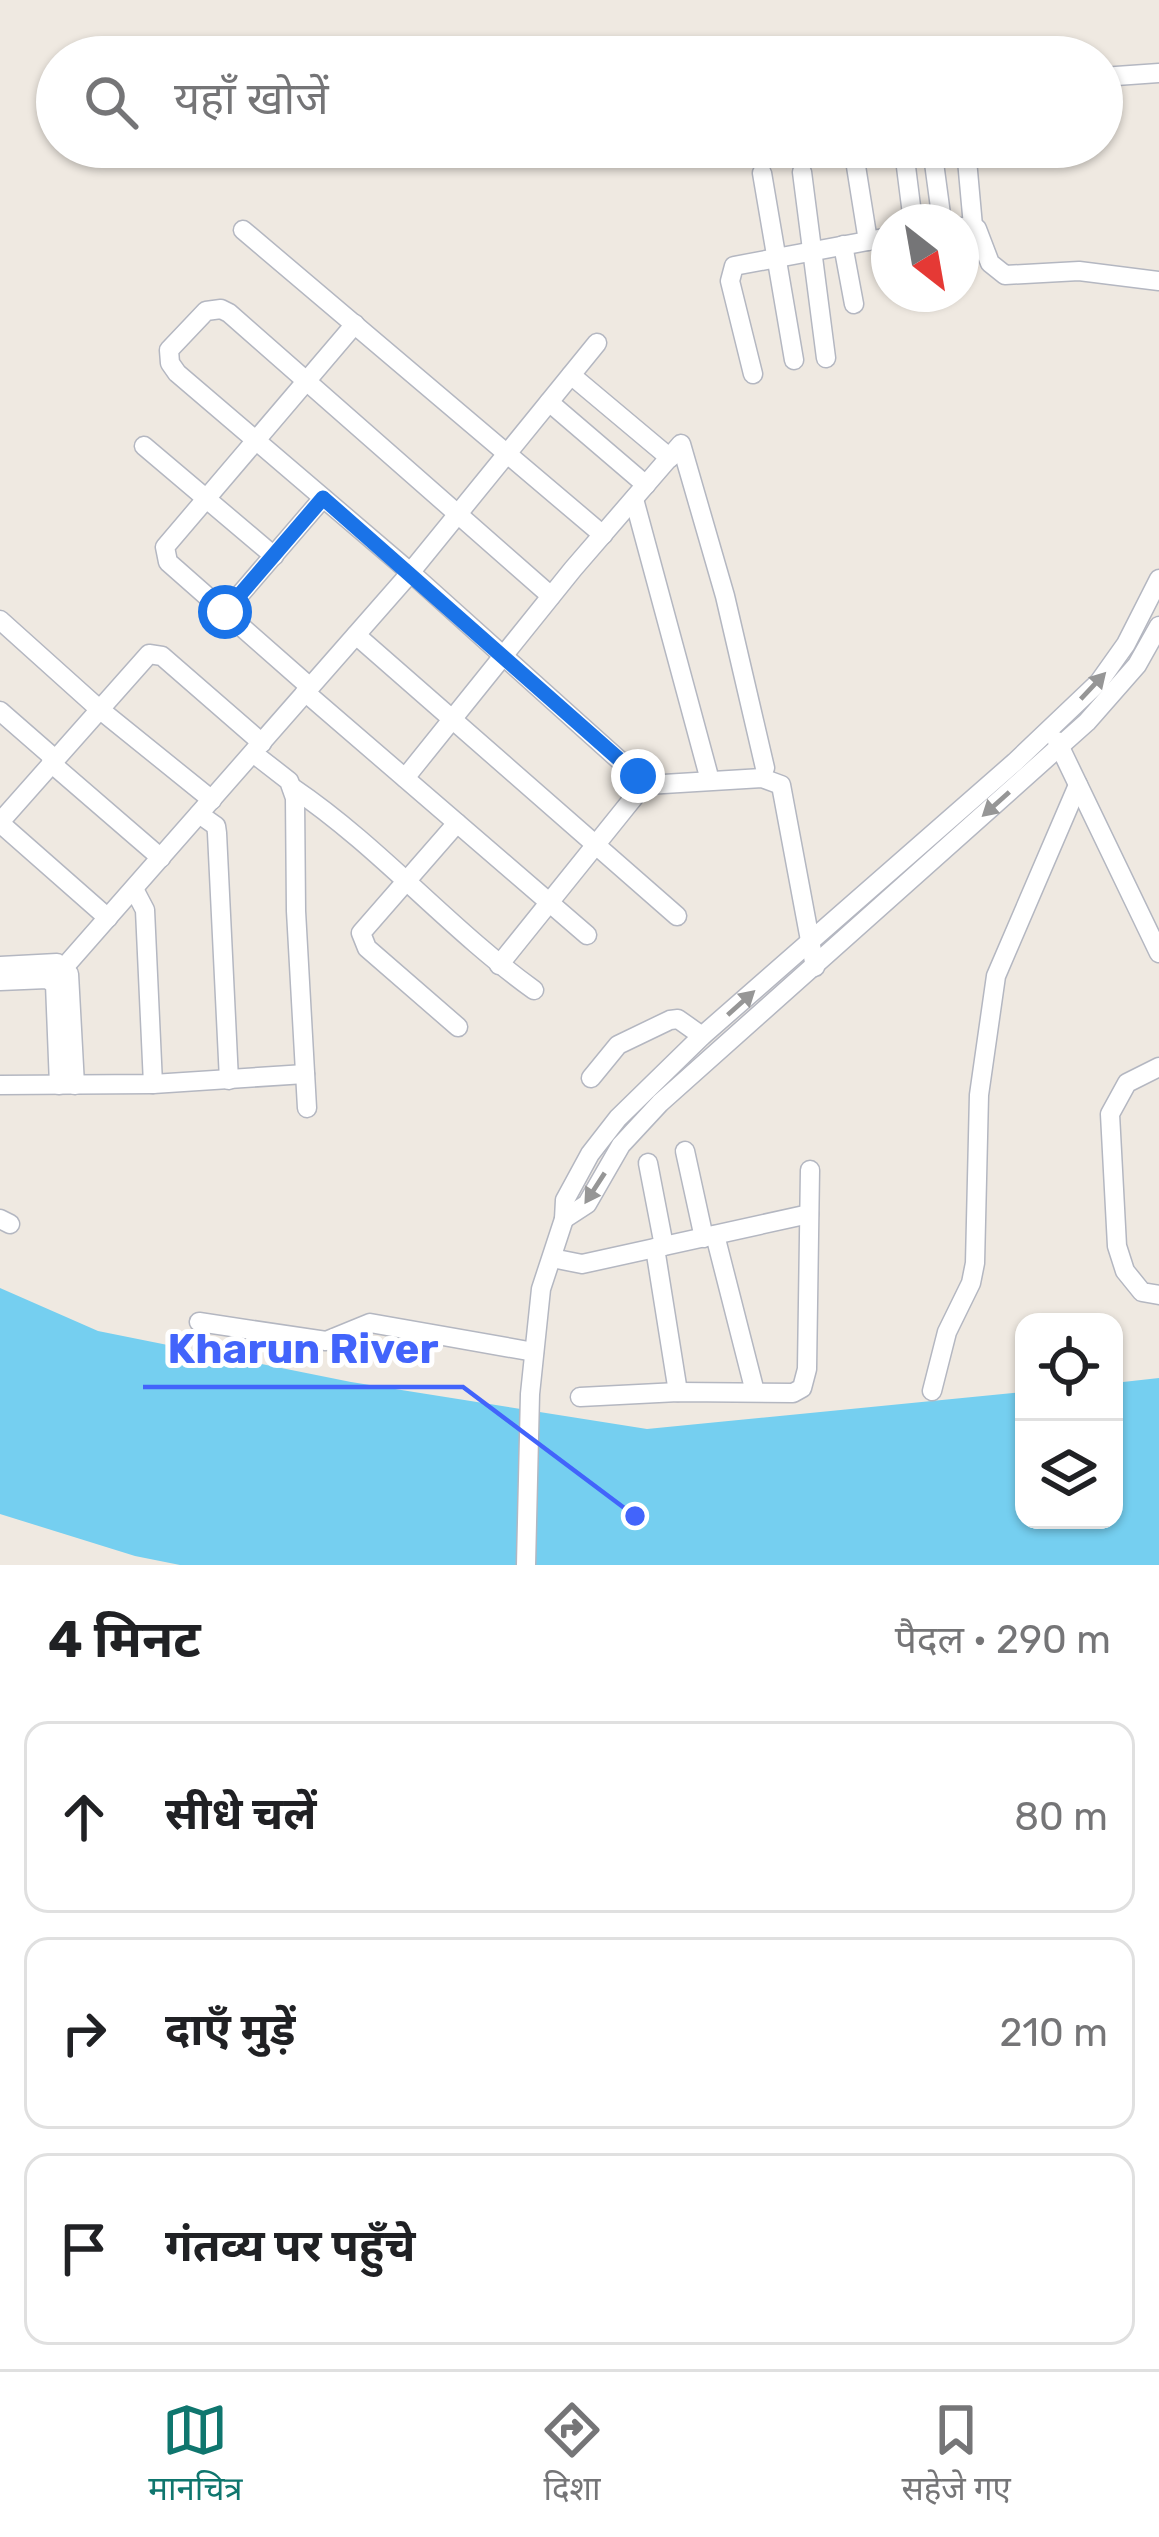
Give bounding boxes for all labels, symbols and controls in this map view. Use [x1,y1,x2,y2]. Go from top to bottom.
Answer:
search box [36,36,1123,168]
icon: search [78,69,144,135]
text: यहाँ खोजें [174,72,329,125]
north arrow [871,204,979,312]
route start [198,585,252,639]
one-way arrow [1078,672,1106,701]
route end [611,749,665,803]
one-way arrow [981,790,1010,817]
one-way arrow [726,990,755,1017]
one-way arrow [585,1172,607,1205]
callout: Kharun River [143,1309,463,1387]
map controls [1015,1313,1123,1529]
button: locate [1015,1313,1123,1421]
text: Kharun River [167,1324,439,1374]
button: layers [1015,1421,1123,1529]
text: 4 मिनट [48,1609,201,1670]
text: पैदल · 290 m [895,1617,1111,1663]
icon: ahead [51,1784,117,1850]
text: सीधे चलें [165,1787,316,1840]
text: 80 m [1014,1794,1108,1840]
icon: right [51,2000,117,2066]
text: दाएँ मुड़ें [165,2003,295,2056]
text: 210 m [999,2010,1108,2056]
icon: arrive [51,2216,117,2282]
text: गंतव्य पर पहुँचे [165,2219,416,2272]
tab: मानचित्र [148,2397,243,2513]
tab: दिशा [539,2397,605,2513]
tab: सहेजे गए [902,2397,1011,2513]

